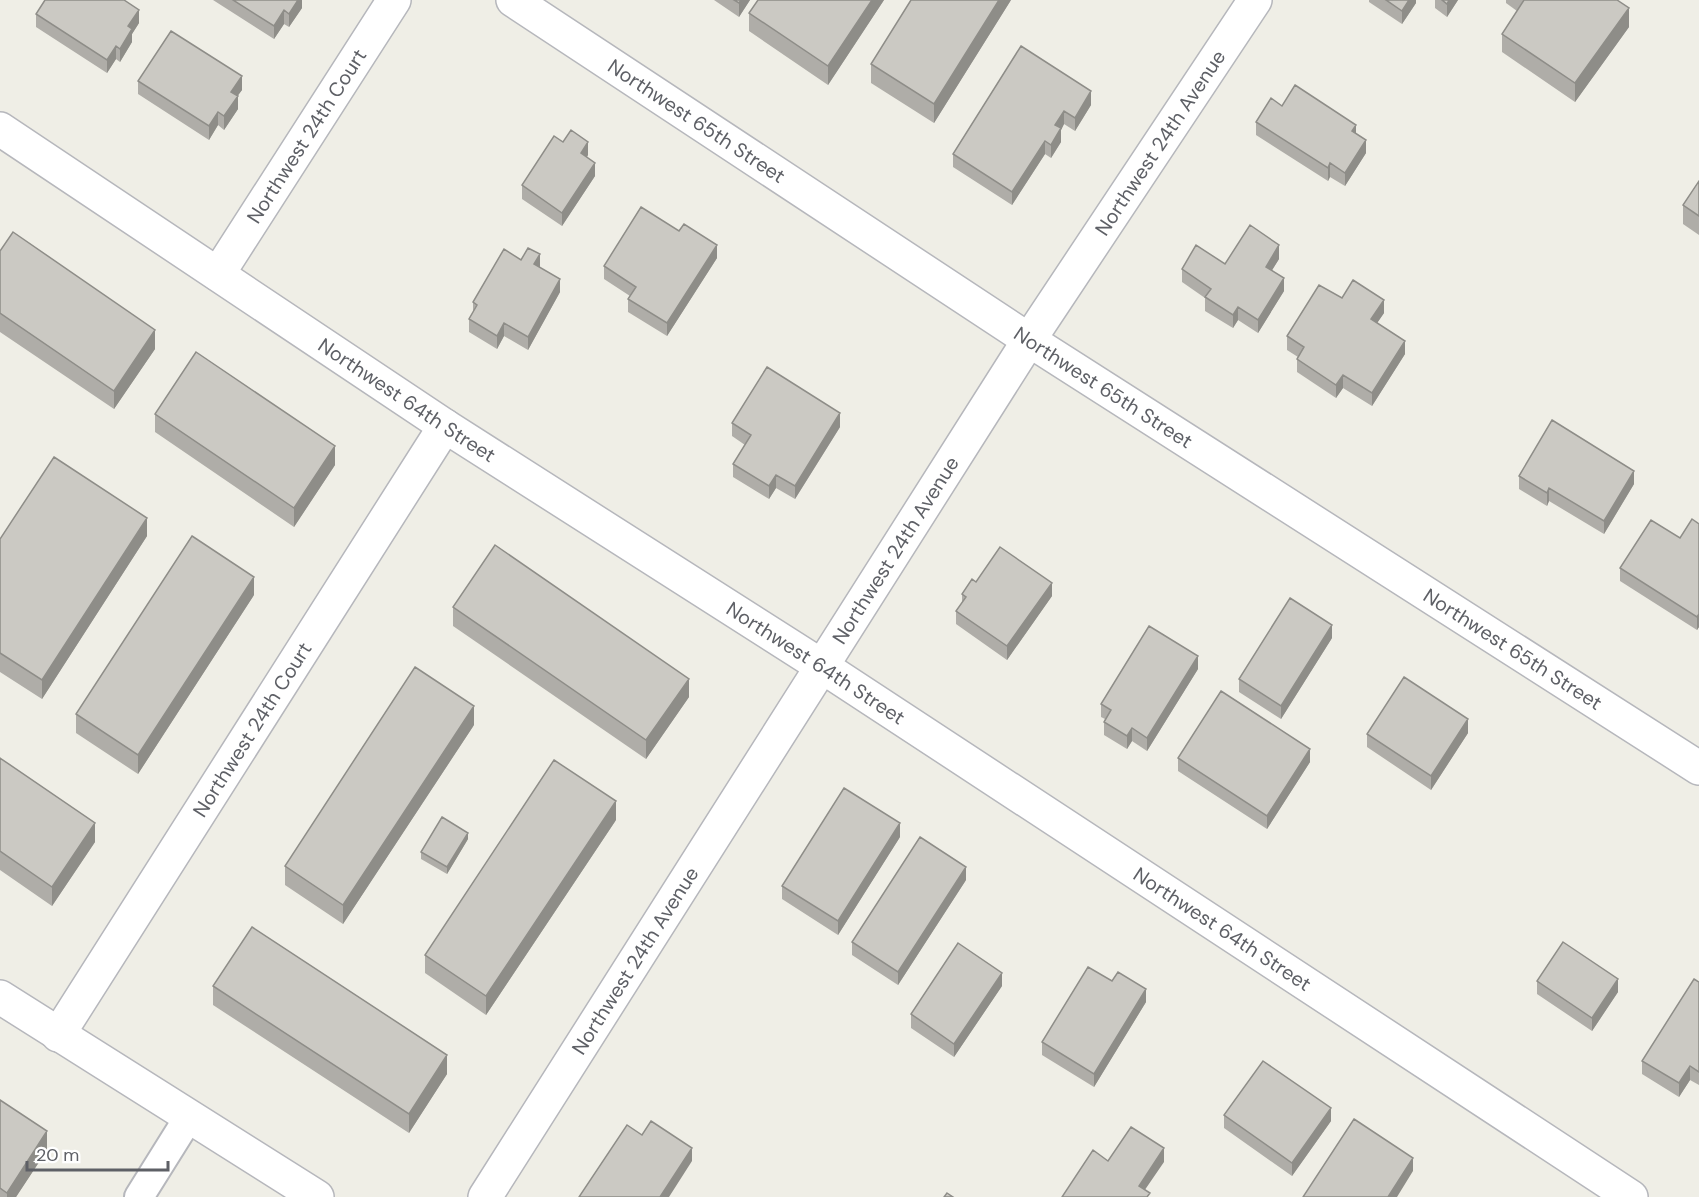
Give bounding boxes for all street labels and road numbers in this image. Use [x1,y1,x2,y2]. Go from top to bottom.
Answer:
street label: Northwest 24th Court [241,44,372,228]
street label: Northwest 24th Avenue [1089,45,1231,240]
street label: Northwest 65th Street [603,53,791,189]
street label: Northwest 65th Street [1009,321,1198,454]
street label: Northwest 64th Street [313,332,501,468]
street label: Northwest 24th Avenue [826,452,965,649]
street label: Northwest 65th Street [1418,582,1607,716]
street label: Northwest 64th Street [721,596,910,730]
street label: Northwest 24th Court [187,637,317,822]
street label: Northwest 64th Street [1129,861,1316,997]
street label: Northwest 24th Avenue [566,862,704,1059]

